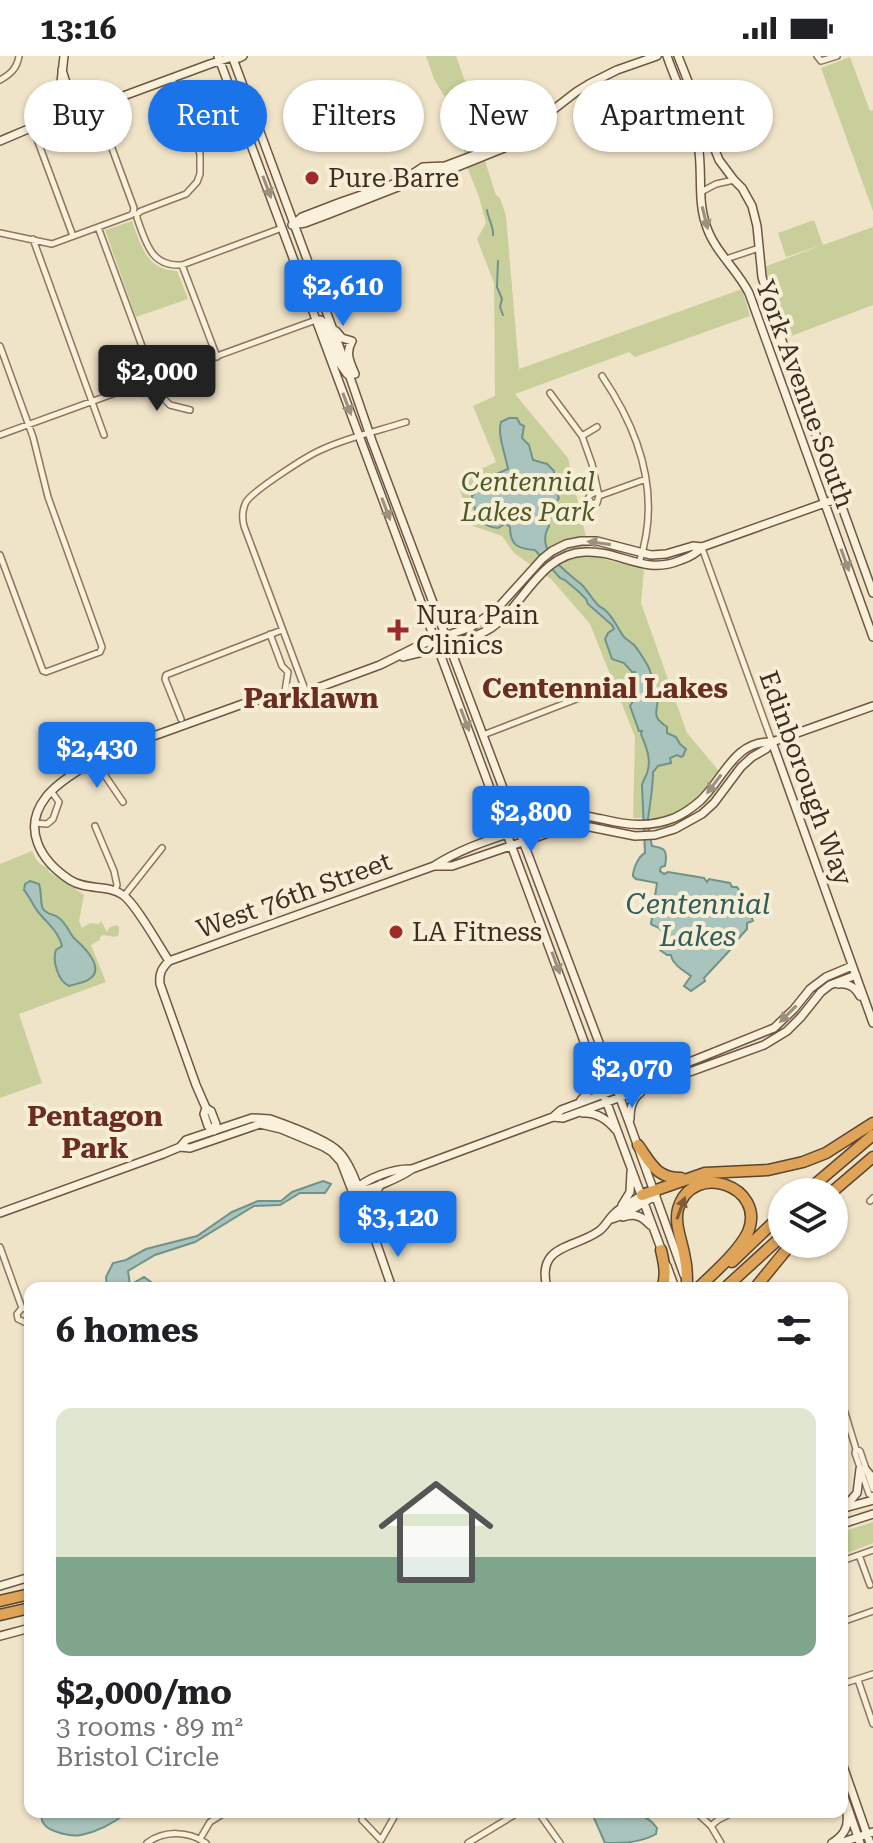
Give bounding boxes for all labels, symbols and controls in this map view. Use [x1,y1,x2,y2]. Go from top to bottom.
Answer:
text: 13:16 [40,11,117,46]
chip: Buy [24,80,132,152]
chip: Rent [148,80,267,152]
chip: Filters [283,80,424,152]
chip: New [440,80,557,152]
chip: Apartment [573,80,773,152]
place label: Pure Barre [328,163,459,193]
marker: Pure Barre [303,169,321,187]
one-way arrow [261,175,274,199]
one-way arrow [700,206,712,231]
pin: $2,610 [278,260,408,328]
text: $2,610 [302,271,384,301]
street label: York Avenue South [750,276,860,512]
pin: $2,000 [92,345,222,413]
text: $2,000 [116,356,198,386]
one-way arrow [341,392,354,416]
park label: Centennial Lakes Park [460,467,596,527]
one-way arrow [380,497,393,521]
one-way arrow [587,536,612,549]
one-way arrow [840,548,852,572]
place label: Nura Pain Clinics [416,600,539,660]
marker: Nura Pain Clinics [387,619,409,641]
street label: Edinborough Way [753,667,859,890]
district label: Centennial Lakes [482,672,728,705]
district label: Parklawn [244,682,379,715]
one-way arrow [459,708,472,732]
pin: $2,430 [32,722,162,790]
text: $2,430 [56,733,138,763]
one-way arrow [707,774,723,794]
pin: $2,800 [466,786,596,854]
text: $2,800 [490,797,572,827]
street label: West 76th Street [193,846,396,944]
water label: Centennial Lakes [626,888,770,953]
place label: LA Fitness [412,917,542,947]
marker: LA Fitness [387,923,405,941]
one-way arrow [550,951,563,975]
one-way arrow [779,1004,798,1023]
pin: $2,070 [567,1042,697,1110]
text: $2,070 [591,1053,673,1083]
district label: Pentagon Park [27,1100,163,1165]
map controls [768,1178,848,1258]
button: layers [768,1178,848,1258]
pin: $3,120 [333,1191,463,1259]
one-way arrow [676,1196,688,1220]
text: $3,120 [357,1202,439,1232]
icon: filters [772,1308,816,1352]
text: 6 homes [56,1310,199,1350]
icon: home [364,1460,508,1604]
text: $2,000/mo [56,1672,232,1712]
text: 3 rooms · 89 m² [56,1712,243,1742]
text: Bristol Circle [56,1742,219,1772]

